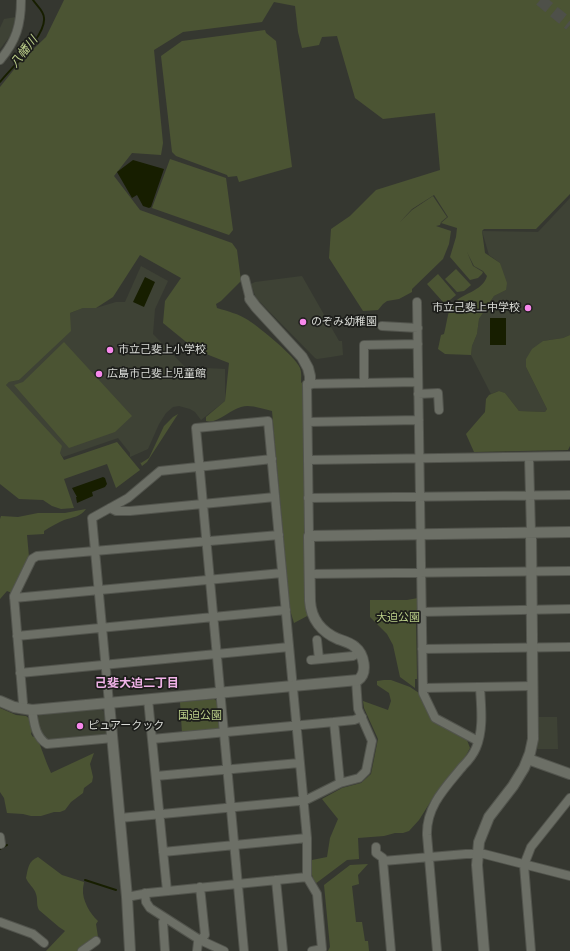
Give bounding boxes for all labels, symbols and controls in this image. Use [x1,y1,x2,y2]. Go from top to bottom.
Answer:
water label: 八幡川 [7,33,41,71]
place label: 市立己斐上中学校 [432,301,520,315]
marker: 市立己斐上中学校 [523,303,533,313]
place label: のぞみ幼稚園 [311,315,377,329]
marker: のぞみ幼稚園 [298,317,308,327]
place label: 市立己斐上小学校 [118,343,206,357]
marker: 市立己斐上小学校 [105,345,115,355]
place label: 広島市己斐上児童館 [107,367,206,381]
marker: 広島市己斐上児童館 [94,369,104,379]
park label: 大迫公園 [376,611,420,625]
district label: 己斐大迫二丁目 [95,677,179,691]
park label: 国迫公園 [178,709,222,723]
place label: ピュアークック [88,719,164,733]
marker: ピュアークック [75,721,85,731]

